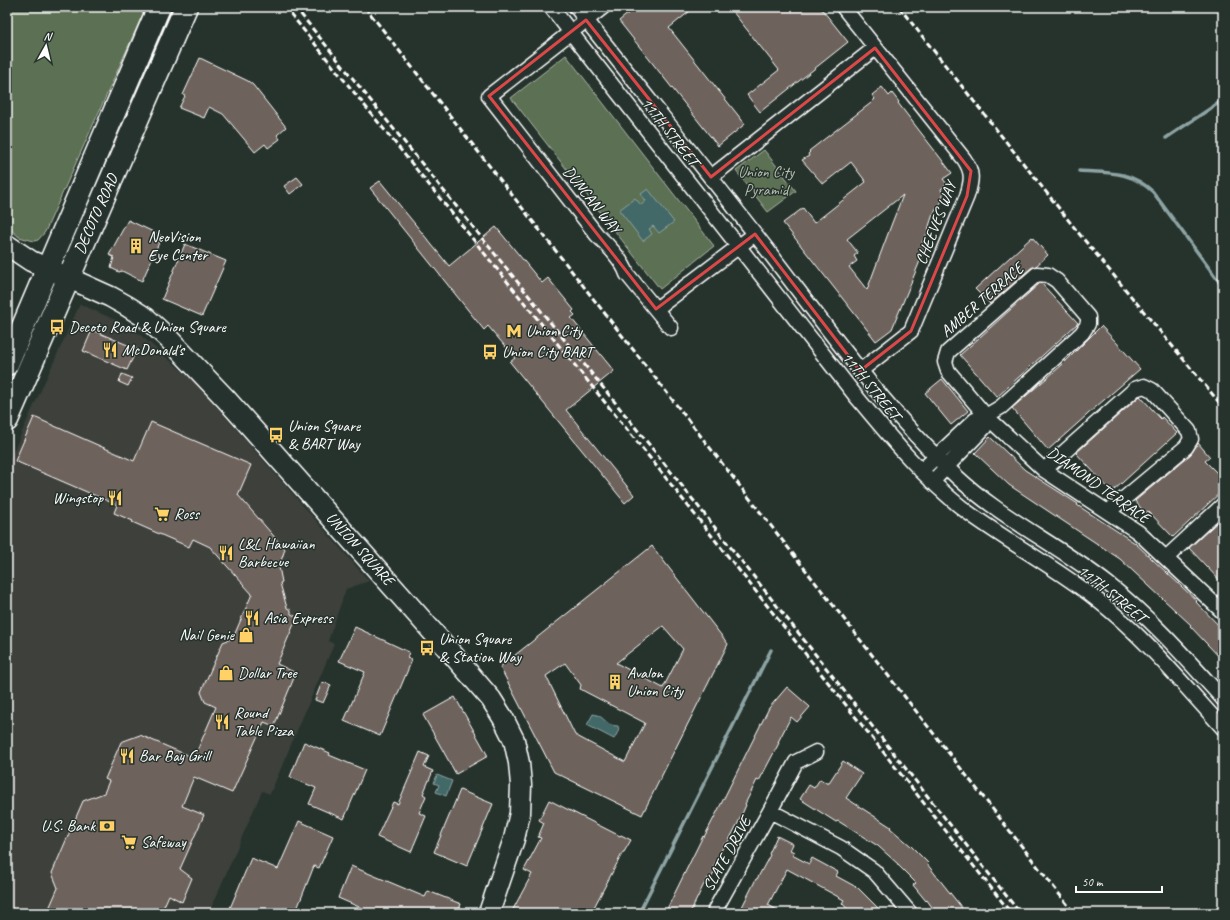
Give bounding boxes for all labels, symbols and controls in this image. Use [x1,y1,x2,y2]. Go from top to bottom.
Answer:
north arrow [26,26,66,66]
text: N [43,29,54,44]
street label: 11TH STREET [637,94,706,174]
street label: DUNCAN WAY [559,162,627,239]
park label: Union City Pyramid [738,162,796,200]
street label: DECOTO ROAD [70,169,123,257]
street label: CHEEVES WAY [911,177,962,267]
place label: NeoVision Eye Center [148,227,209,265]
building icon: NeoVision Eye Center [127,237,145,255]
street label: AMBER TERRACE [936,257,1029,341]
place label: Decoto Road & Union Square [69,317,227,337]
bus stop icon: Decoto Road & Union Square [48,318,66,336]
place label: Union City [526,321,583,341]
metro station icon: Union City [505,322,523,340]
place label: McDonald's [122,340,186,360]
restaurant icon: McDonald's [101,341,119,359]
place label: Union City BART [502,342,596,362]
bus stop icon: Union City BART [481,343,499,361]
street label: 11TH STREET [837,348,907,428]
place label: Union Square & BART Way [288,416,362,454]
bus stop icon: Union Square & BART Way [267,426,285,444]
street label: DIAMOND TERRACE [1043,442,1155,529]
place label: Wingstop [53,488,104,508]
restaurant icon: Wingstop [106,489,124,507]
place label: Ross [174,504,201,524]
supermarket icon: Ross [153,505,171,523]
street label: UNION SQUARE [322,508,400,592]
place label: L&L Hawaiian Barbecue [238,534,315,572]
restaurant icon: L&L Hawaiian Barbecue [217,544,235,562]
street label: 11TH STREET [1074,560,1154,630]
place label: Asia Express [264,608,334,628]
restaurant icon: Asia Express [243,609,261,627]
place label: Nail Genie [179,625,236,645]
shop icon: Nail Genie [237,626,255,644]
place label: Union Square & Station Way [439,629,522,667]
bus stop icon: Union Square & Station Way [418,639,436,657]
place label: Dollar Tree [238,663,299,683]
place label: Avalon Union City [627,663,684,701]
shop icon: Dollar Tree [217,664,235,682]
building icon: Avalon Union City [606,673,624,691]
place label: Round Table Pizza [234,703,294,741]
restaurant icon: Round Table Pizza [213,713,231,731]
place label: Bar Bay Grill [139,746,213,766]
restaurant icon: Bar Bay Grill [118,747,136,765]
street label: SLATE DRIVE [698,811,757,895]
place label: U.S. Bank [41,816,96,836]
bank icon: U.S. Bank [98,817,116,835]
place label: Safeway [141,832,187,852]
supermarket icon: Safeway [120,833,138,851]
scale bar [1076,868,1162,894]
text: 50 m [1082,874,1104,890]

